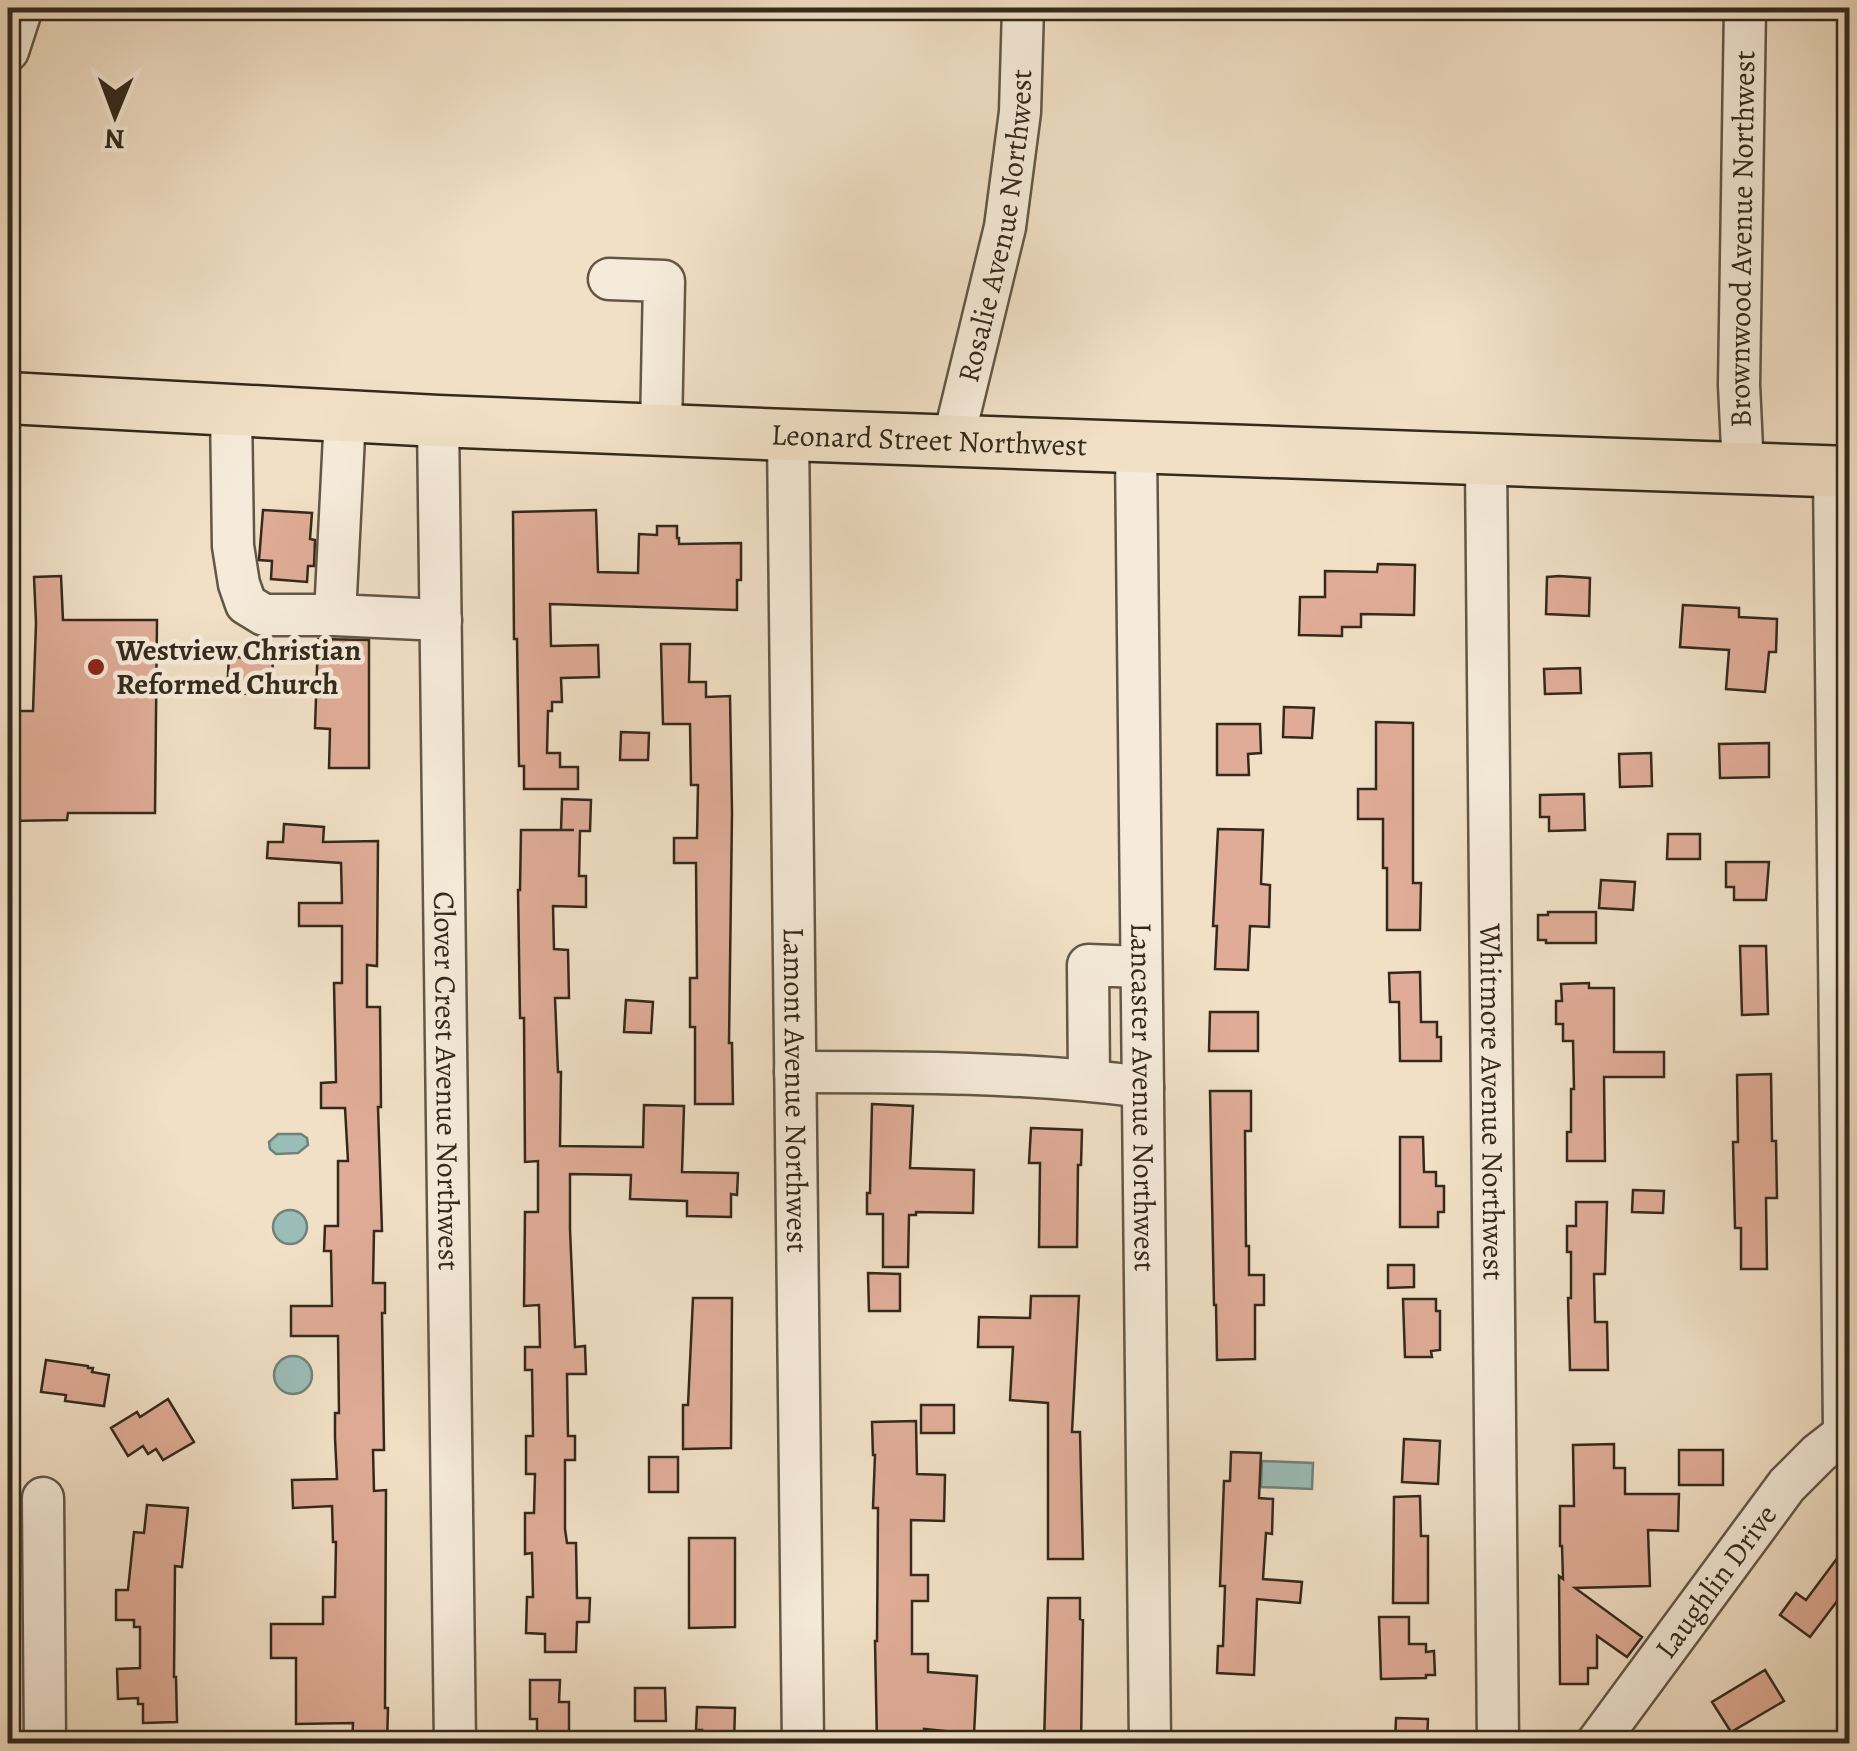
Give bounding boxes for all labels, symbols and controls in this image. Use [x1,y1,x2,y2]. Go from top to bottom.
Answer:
street label: Brownwood Avenue Northwest [1719,50,1764,429]
north arrow [65,65,165,165]
street label: Rosalie Avenue Northwest [948,69,1041,386]
text: N [104,120,125,158]
street label: Leonard Street Northwest [770,414,1088,465]
place label: Westview Christian Reformed Church [115,630,361,704]
marker: Westview Christian Reformed Church [85,656,107,678]
street label: Clover Crest Avenue Northwest [424,891,469,1271]
street label: Lancaster Avenue Northwest [1121,922,1165,1272]
street label: Whitmore Avenue Northwest [1470,922,1514,1281]
street label: Lamont Avenue Northwest [774,927,817,1253]
street label: Laughlin Drive [1646,1496,1786,1667]

